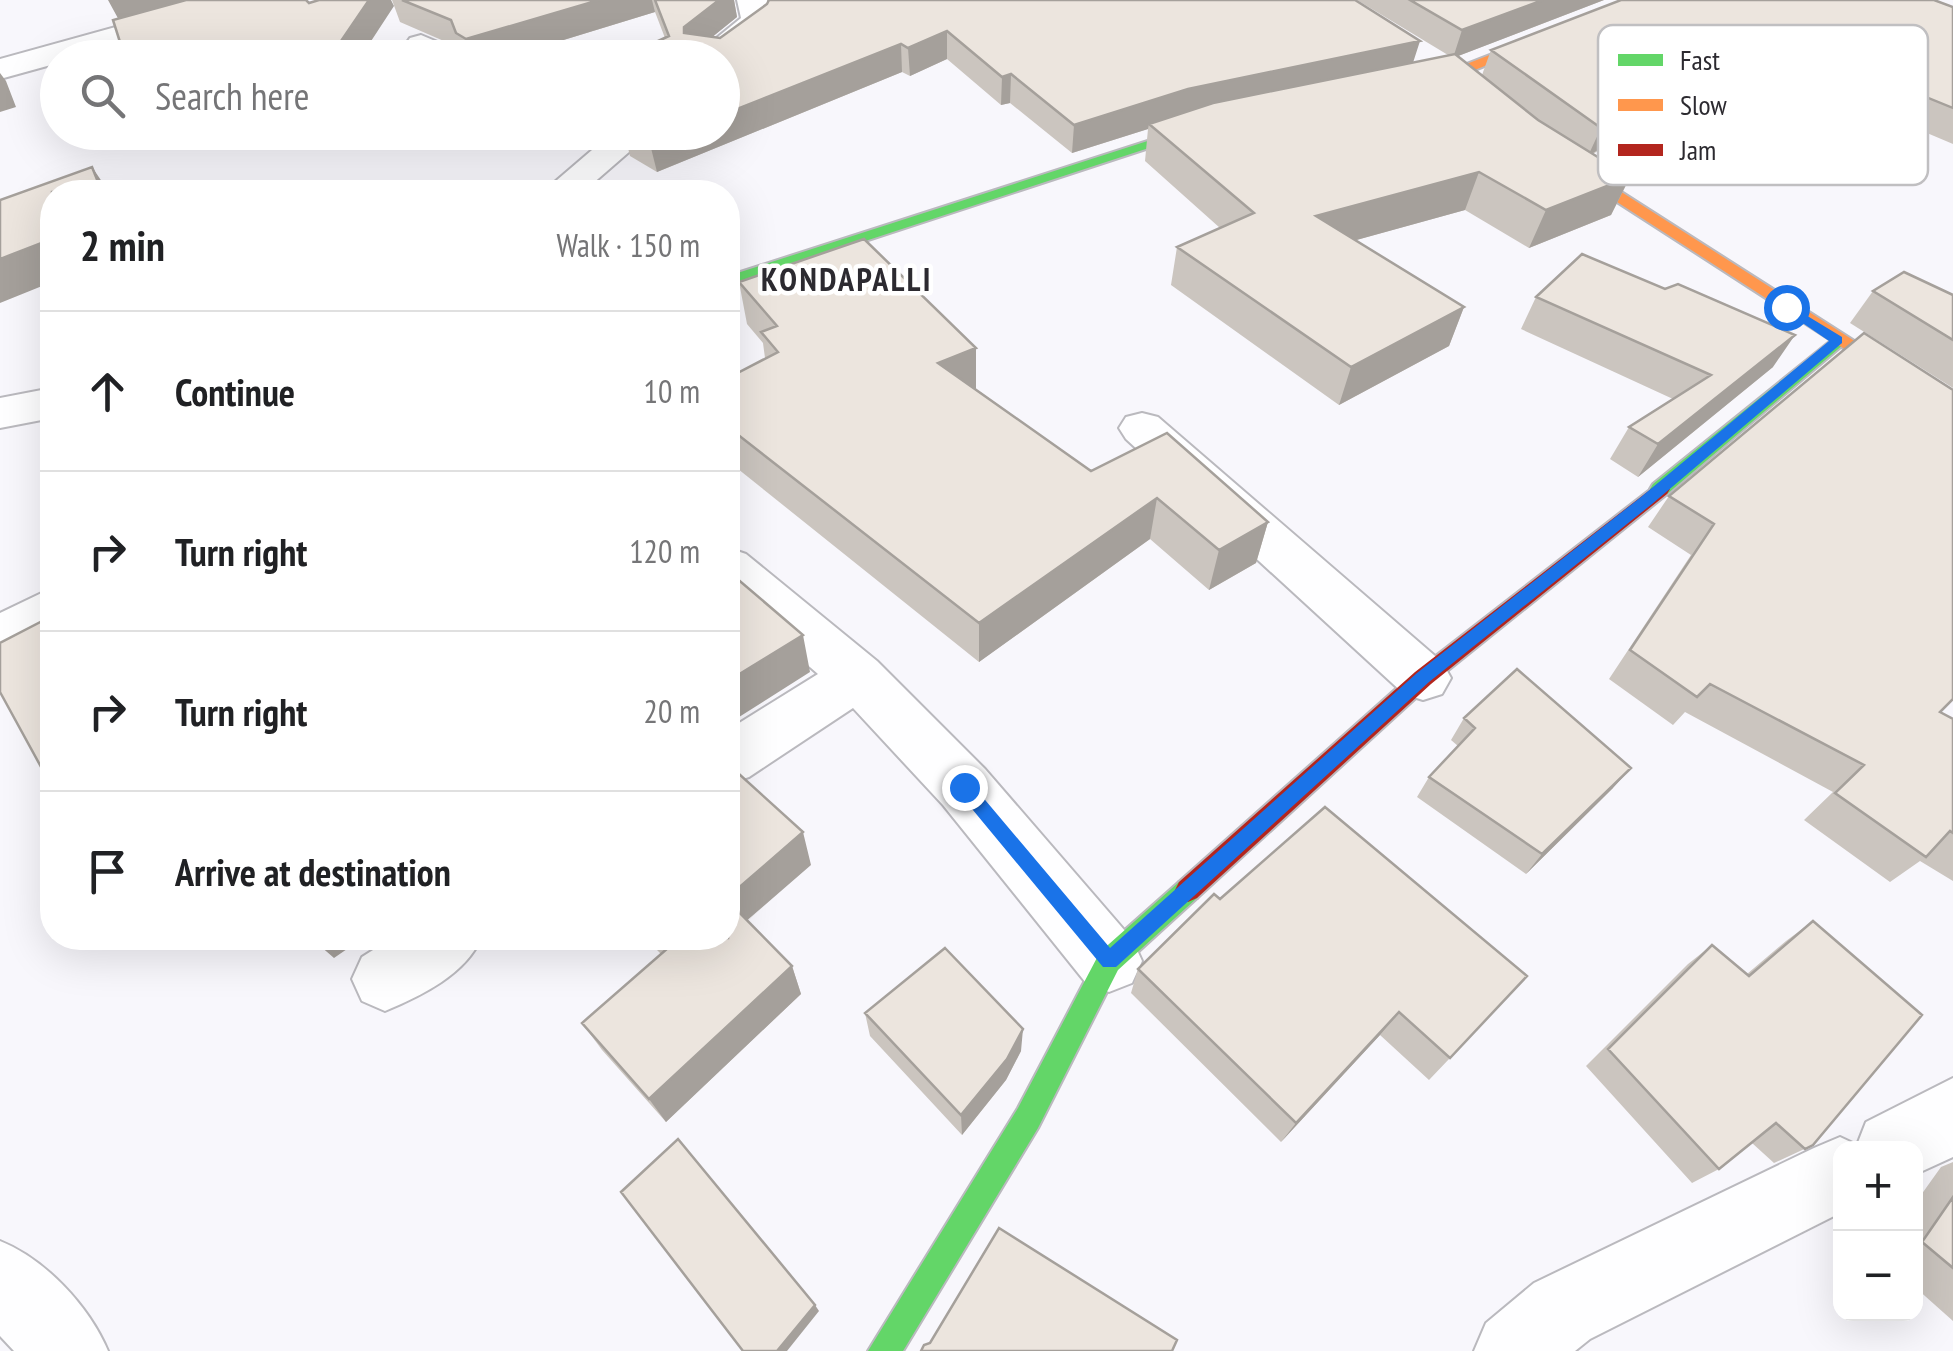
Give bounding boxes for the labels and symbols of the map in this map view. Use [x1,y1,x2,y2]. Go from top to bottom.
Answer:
legend [1598,25,1928,185]
text: Fast [1680,41,1720,78]
text: Slow [1680,86,1727,123]
text: Jam [1679,131,1716,168]
district label: KONDAPALLI [761,258,933,300]
route start [1764,285,1810,331]
route end [942,765,988,811]

